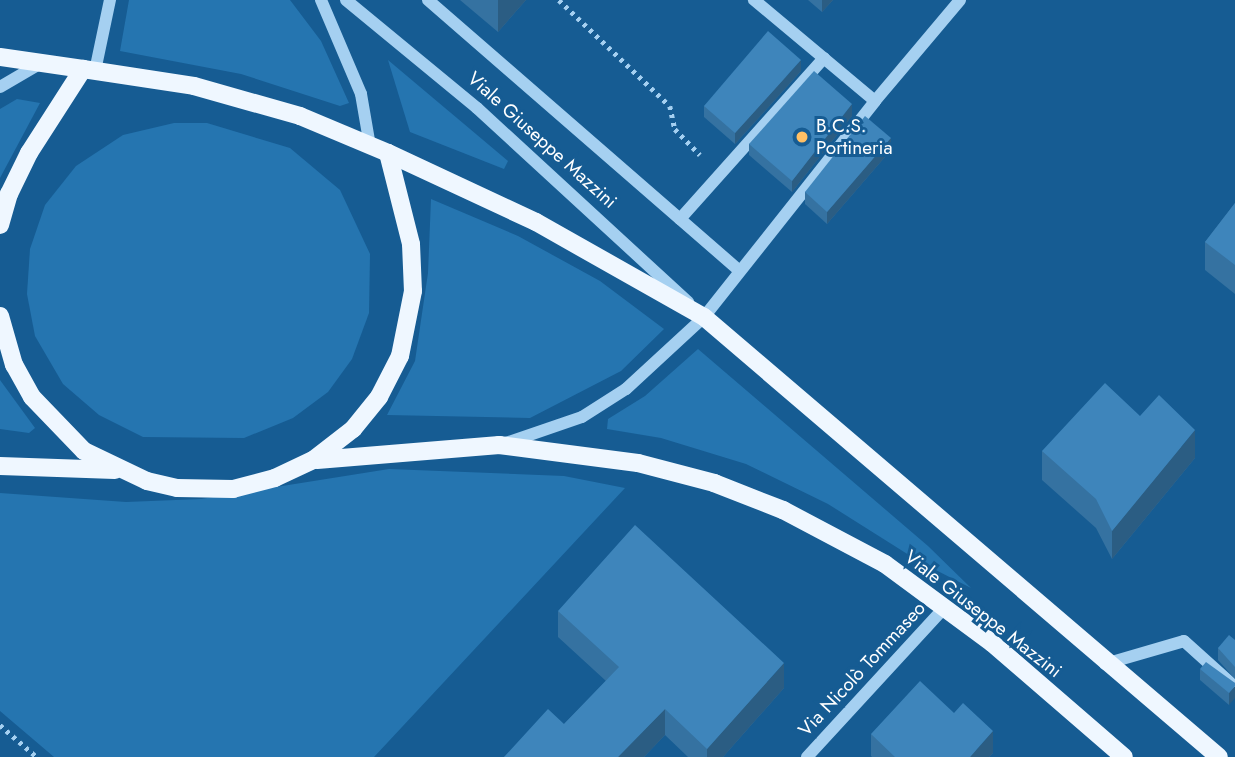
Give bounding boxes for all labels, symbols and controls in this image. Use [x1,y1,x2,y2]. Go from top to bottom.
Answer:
street label: Viale Giuseppe Mazzini [463,67,621,213]
place label: B.C.S. Portineria [816,115,893,159]
marker: B.C.S. Portineria [794,129,810,145]
street label: Viale Giuseppe Mazzini [900,546,1066,682]
street label: Via Nicolò Tommaseo [794,597,930,741]

